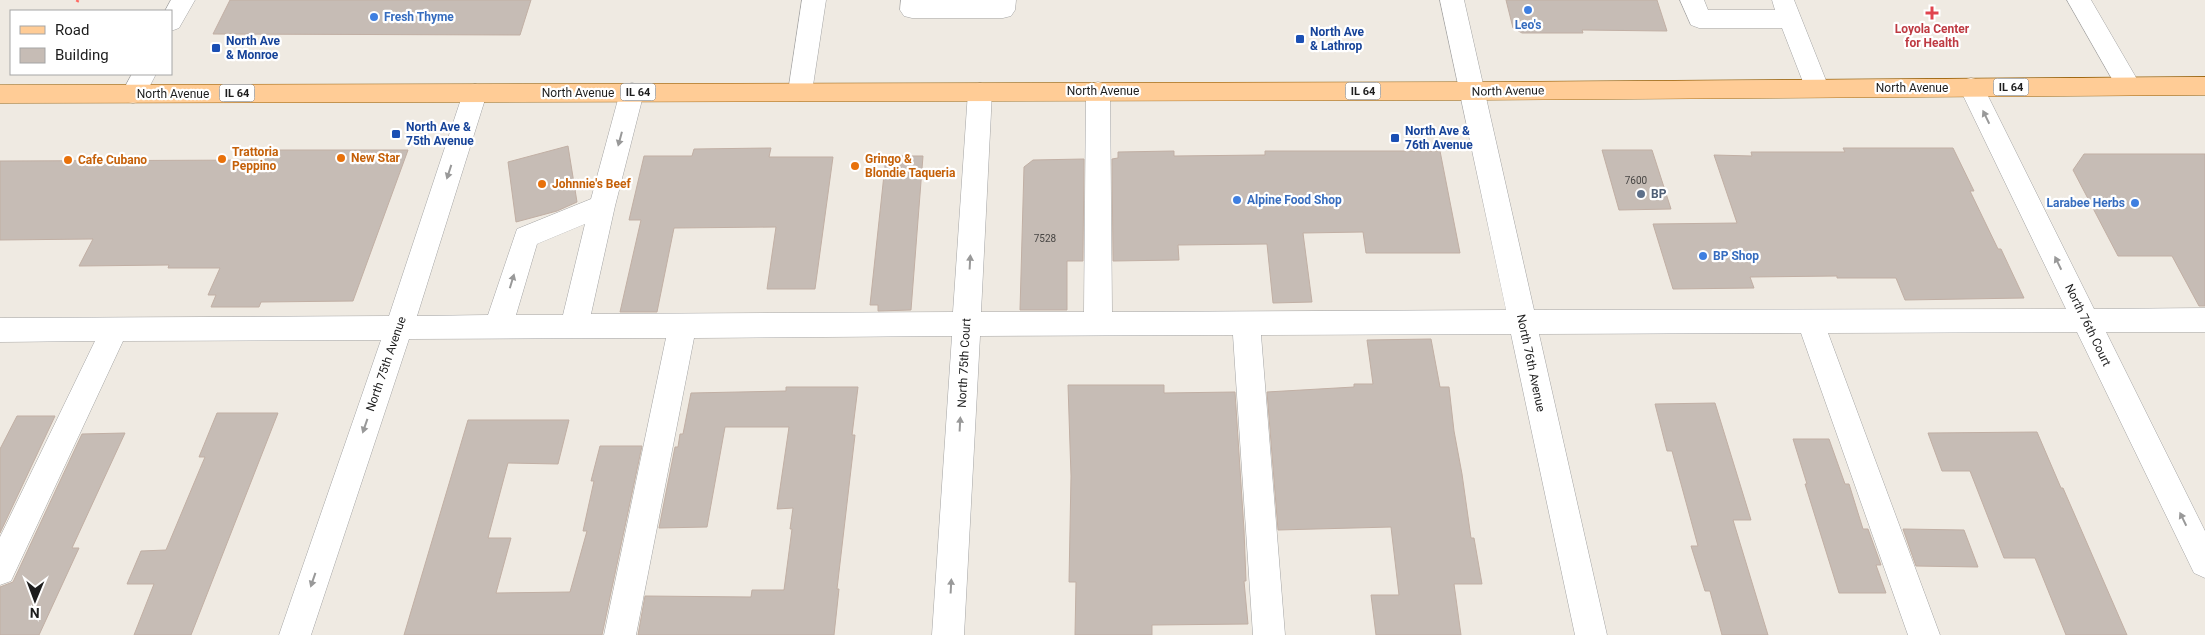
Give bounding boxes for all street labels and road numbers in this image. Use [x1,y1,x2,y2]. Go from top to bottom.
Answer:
road number: IL 64 [1994,78,2028,95]
street label: North Avenue [1876,81,1948,95]
road number: IL 64 [1346,82,1380,100]
street label: North Avenue [1472,83,1544,99]
road number: IL 64 [620,84,656,100]
street label: North Avenue [1067,84,1139,98]
road number: IL 64 [220,85,254,102]
street label: North Avenue [542,86,614,100]
street label: North Avenue [137,87,209,101]
street label: North 76th Court [2062,282,2114,368]
street label: North 76th Avenue [1514,313,1548,413]
street label: North 75th Avenue [363,315,409,413]
street label: North 75th Court [955,318,973,408]

